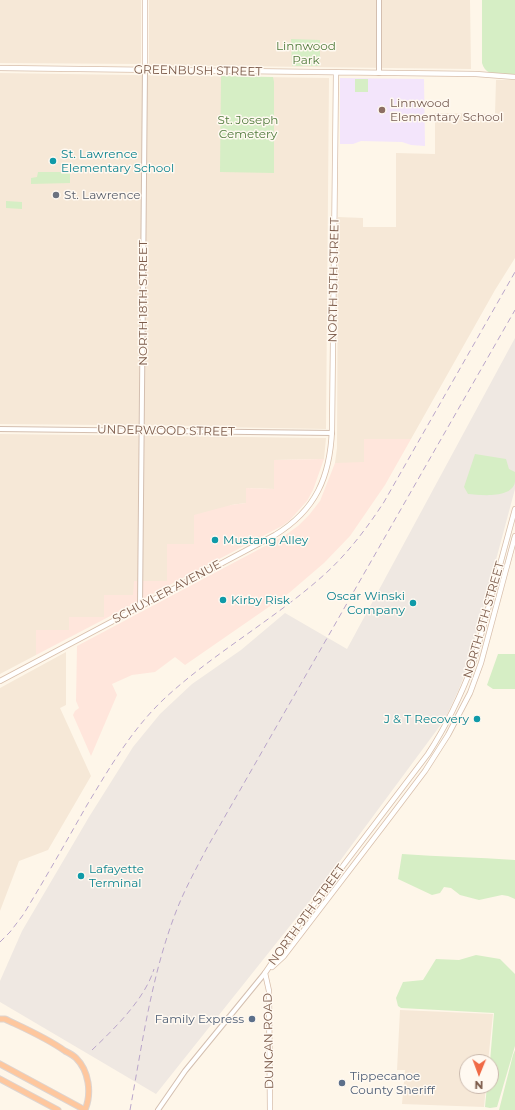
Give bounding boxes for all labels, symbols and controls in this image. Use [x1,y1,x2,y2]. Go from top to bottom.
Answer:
park label: Linnwood Park [276,39,336,67]
street label: GREENBUSH STREET [134,63,262,79]
place label: Linnwood Elementary School [390,96,503,124]
marker: Linnwood Elementary School [377,105,387,115]
park label: St. Joseph Cemetery [218,113,278,141]
place label: St. Lawrence Elementary School [61,147,174,175]
marker: St. Lawrence Elementary School [48,156,58,166]
place label: St. Lawrence [64,188,141,202]
marker: St. Lawrence [51,190,61,200]
street label: NORTH 15TH STREET [326,218,342,342]
street label: NORTH 18TH STREET [136,240,150,366]
street label: UNDERWOOD STREET [97,423,235,439]
place label: Mustang Alley [223,533,308,547]
marker: Mustang Alley [210,535,220,545]
street label: SCHUYLER AVENUE [110,557,224,627]
street label: NORTH 9TH STREET [460,560,508,680]
place label: Oscar Winski Company [327,589,405,617]
place label: Kirby Risk [231,593,290,607]
marker: Kirby Risk [218,595,228,605]
marker: Oscar Winski Company [408,598,418,608]
place label: J & T Recovery [384,712,469,726]
marker: J & T Recovery [472,714,482,724]
place label: Lafayette Terminal [89,862,144,890]
street label: NORTH 9TH STREET [266,862,348,968]
marker: Lafayette Terminal [76,871,86,881]
street label: DUNCAN ROAD [261,993,277,1089]
place label: Family Express [155,1012,244,1026]
marker: Family Express [247,1014,257,1024]
north arrow [459,1054,499,1094]
place label: Tippecanoe County Sheriff [350,1069,435,1097]
marker: Tippecanoe County Sheriff [337,1078,347,1088]
text: N [474,1078,483,1092]

